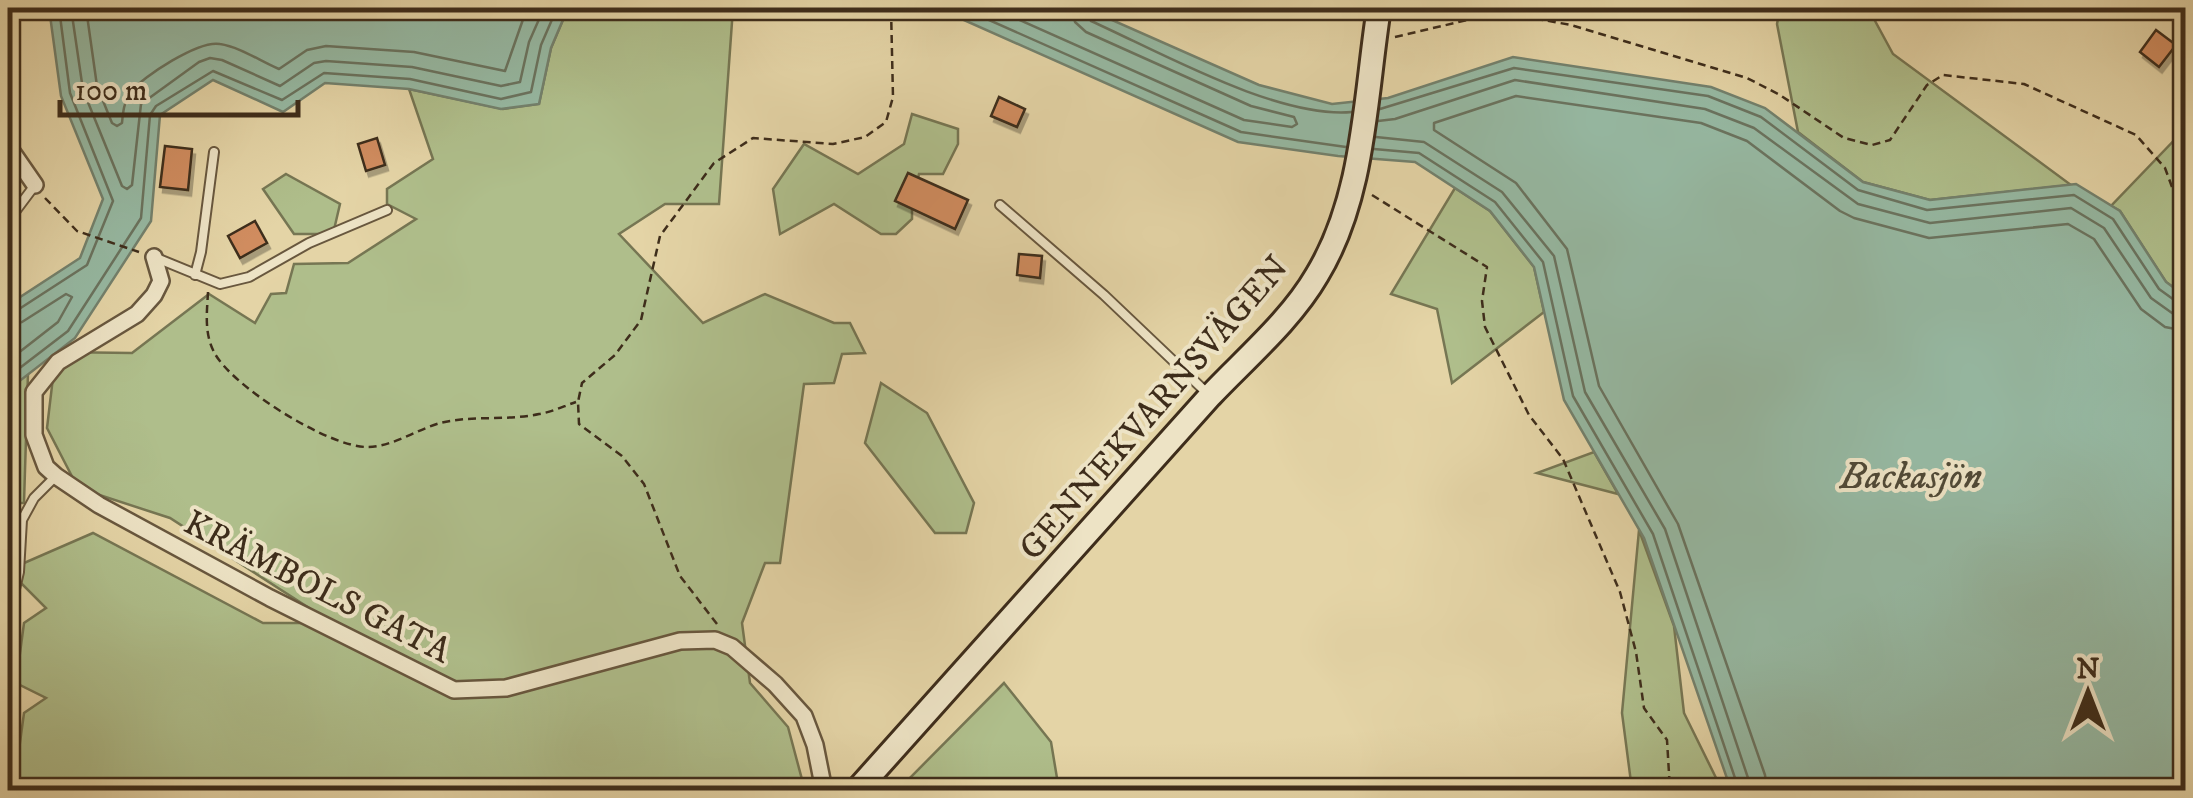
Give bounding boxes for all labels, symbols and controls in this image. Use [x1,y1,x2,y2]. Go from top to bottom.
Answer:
scale bar [60,55,298,117]
text: 100 m [75,73,147,110]
street label: GENNEKVARNSVÄGEN [1010,247,1299,570]
water label: Backasjön [1838,453,1982,501]
street label: KRÄMBOLS GATA [176,502,458,674]
north arrow [2038,643,2138,743]
text: N [2077,652,2100,687]

